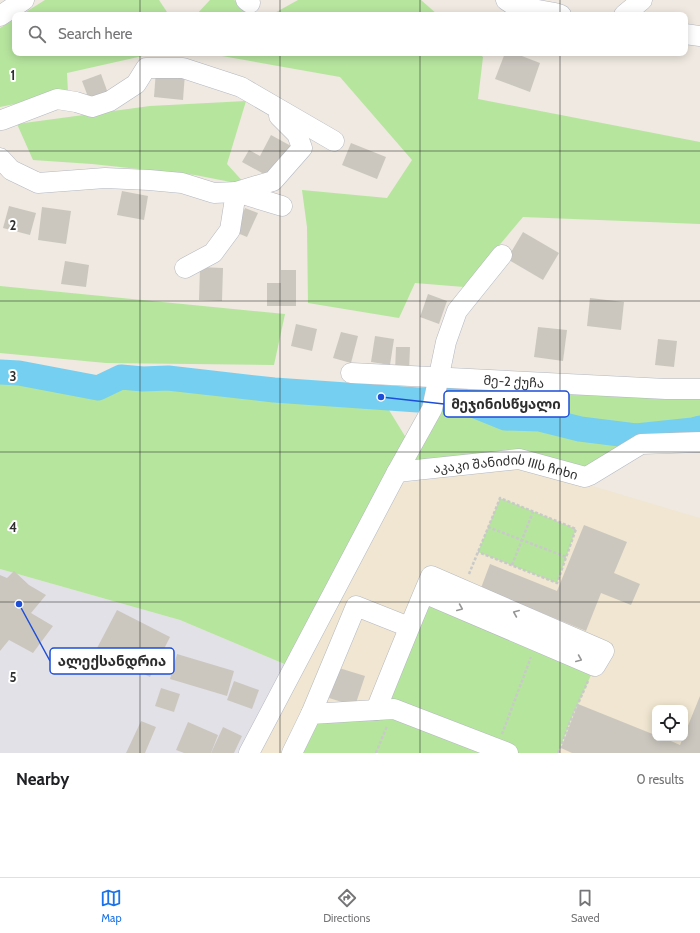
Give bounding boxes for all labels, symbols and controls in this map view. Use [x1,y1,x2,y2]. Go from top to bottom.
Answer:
search box [12,12,688,56]
icon: search [26,23,48,45]
text: Search here [58,25,133,43]
text: 1 [11,67,15,83]
text: 2 [10,217,17,233]
text: 3 [9,368,17,384]
street label: მე-2 ქუჩა [483,372,545,391]
callout: მეჯინისწყალი [444,391,569,417]
text: მეჯინისწყალი [451,395,561,413]
street label: აკაკი შანიძის IIIს ჩიხი [432,451,580,483]
text: 4 [9,519,17,535]
one-way arrow [455,603,463,611]
one-way arrow [513,610,521,618]
callout: ალექსანდრია [50,648,174,674]
text: ალექსანდრია [58,652,166,670]
one-way arrow [576,655,583,663]
text: 5 [10,669,17,685]
map controls [652,705,688,741]
button: locate [652,705,688,741]
text: Nearby [16,769,69,789]
text: 0 results [636,771,684,787]
tab: Map [100,887,122,925]
tab: Directions [323,887,370,925]
tab: Saved [571,887,600,925]

